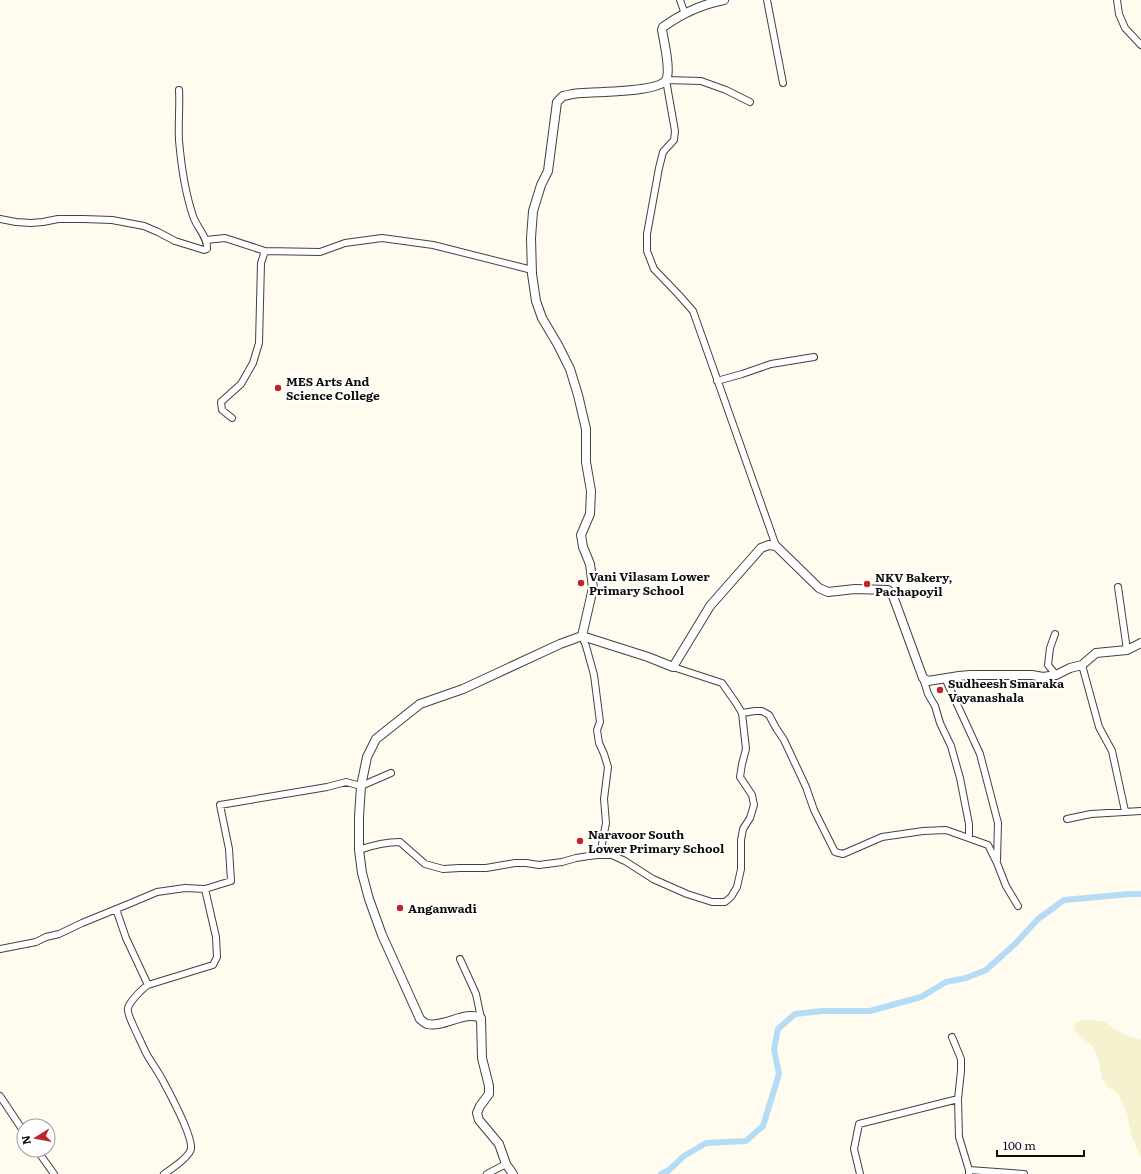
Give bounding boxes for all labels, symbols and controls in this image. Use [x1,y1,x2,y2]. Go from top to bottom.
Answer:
place label: MES Arts And Science College [286,372,380,404]
marker: MES Arts And Science College [273,383,283,393]
place label: Vani Vilasam Lower Primary School [589,567,710,599]
place label: NKV Bakery, Pachapoyil [875,568,952,600]
marker: Vani Vilasam Lower Primary School [576,578,586,588]
marker: NKV Bakery, Pachapoyil [862,579,872,589]
place label: Sudheesh Smaraka Vayanashala [948,674,1064,706]
marker: Sudheesh Smaraka Vayanashala [935,685,945,695]
place label: Naravoor South Lower Primary School [588,825,725,857]
marker: Naravoor South Lower Primary School [575,836,585,846]
place label: Anganwadi [408,899,477,917]
marker: Anganwadi [395,903,405,913]
north arrow [16,1118,56,1158]
scale bar [997,1132,1084,1158]
text: N [16,1134,34,1146]
text: 100 m [1003,1136,1036,1154]

